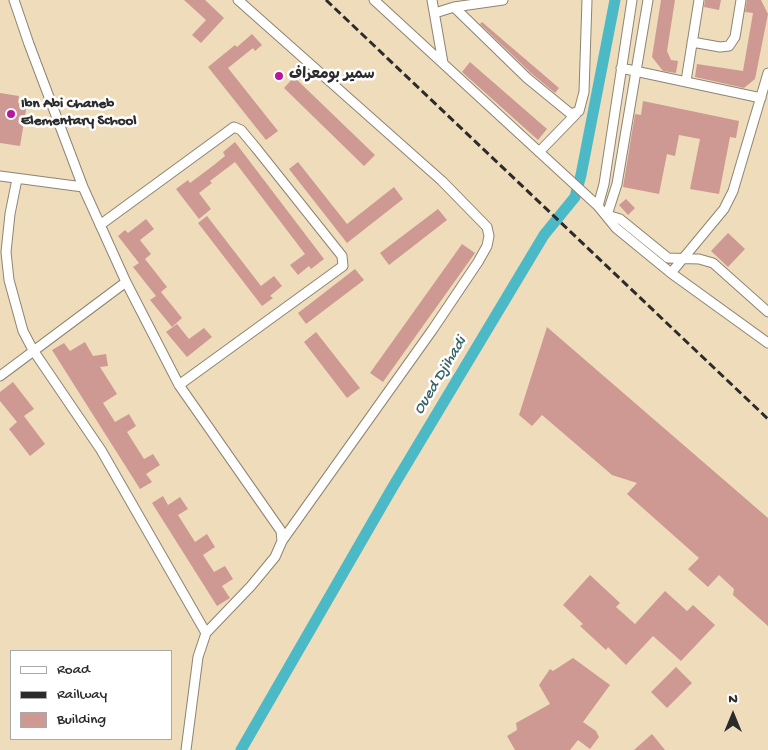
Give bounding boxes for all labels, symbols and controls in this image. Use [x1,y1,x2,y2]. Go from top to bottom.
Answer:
place label: سمير بومعراف [289,67,375,85]
marker: سمير بومعراف [273,70,285,82]
place label: Ibn Abi Chaneb Elementary School [21,96,137,131]
marker: Ibn Abi Chaneb Elementary School [5,108,17,120]
water label: Oued Djihadi [410,334,472,418]
legend [10,650,172,740]
text: Road [57,661,90,679]
text: Railway [57,686,107,704]
north arrow [708,690,758,740]
text: N [728,691,738,708]
text: Building [57,711,106,729]

